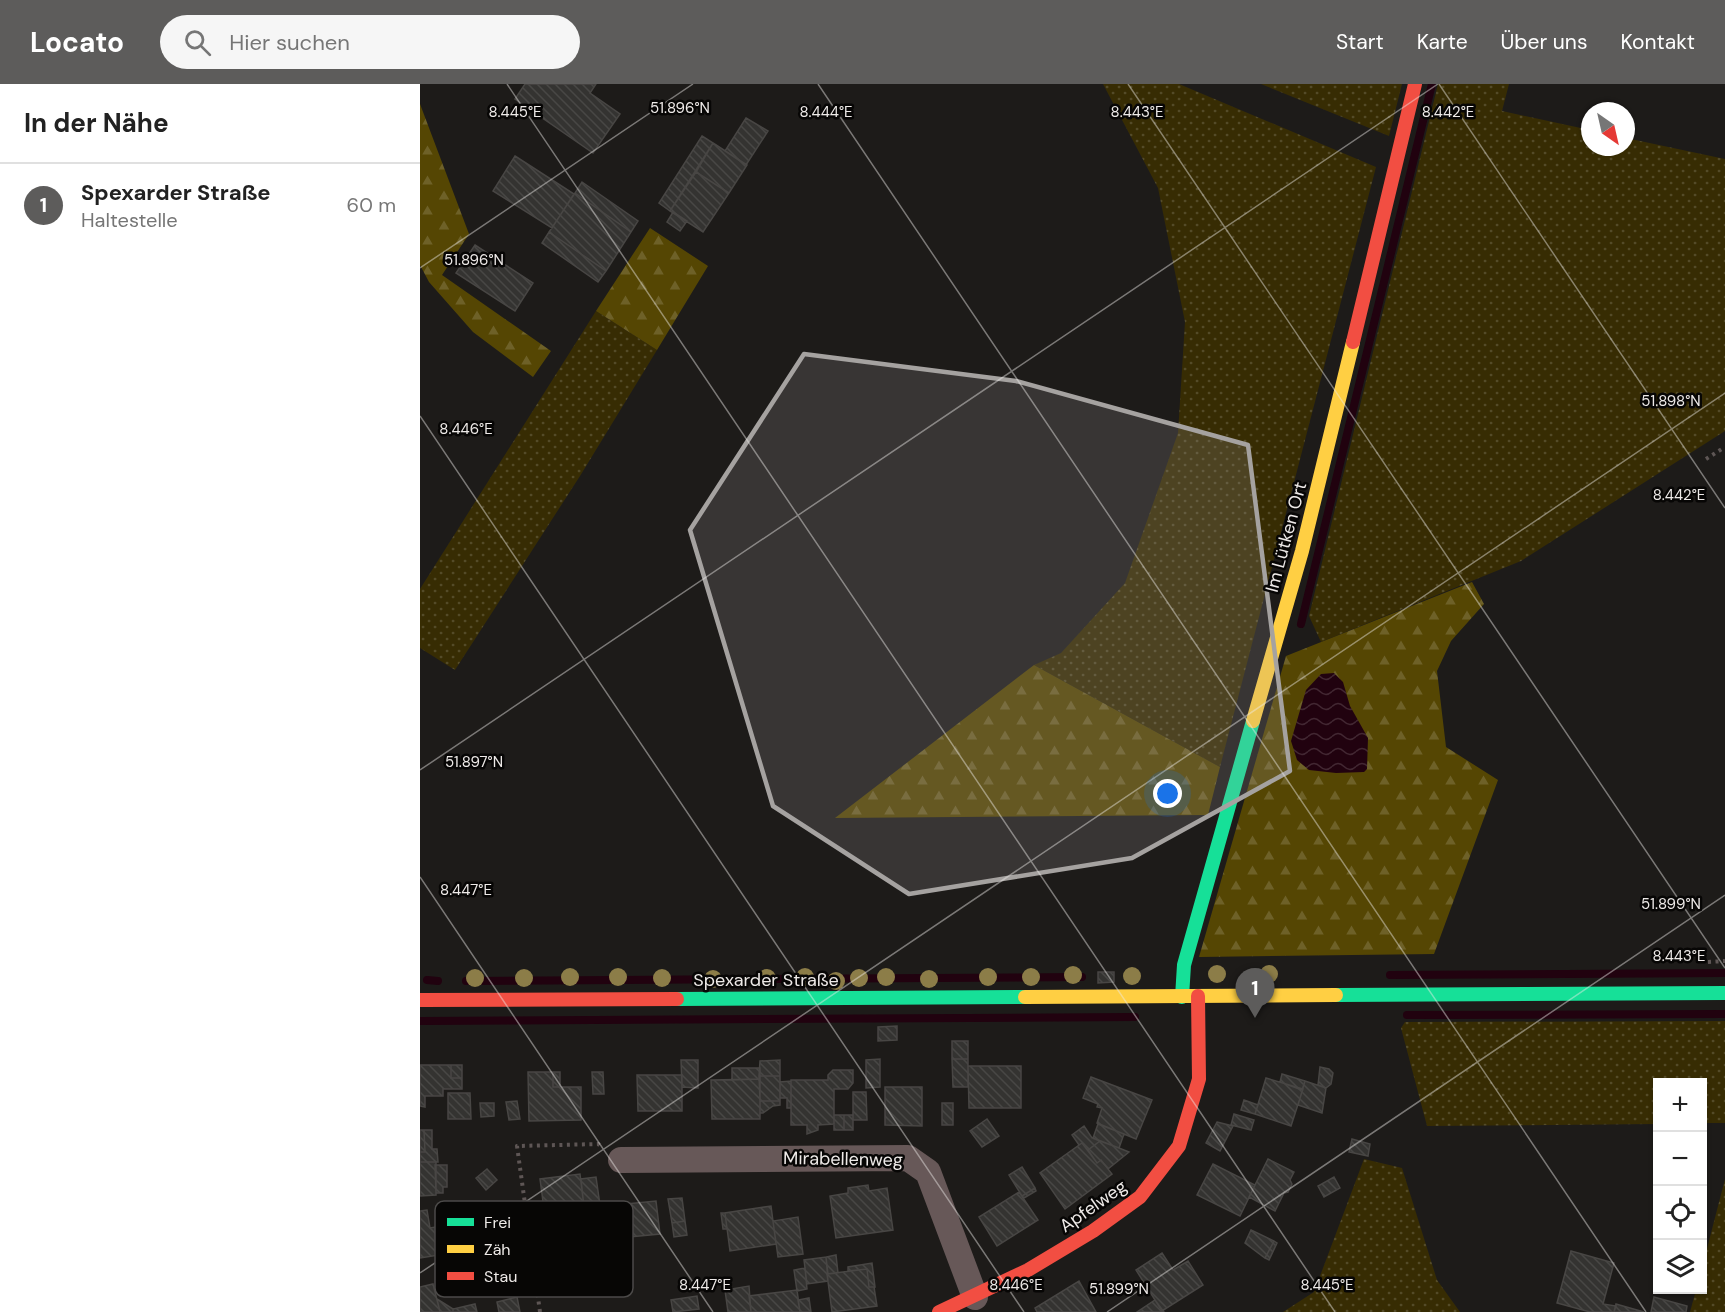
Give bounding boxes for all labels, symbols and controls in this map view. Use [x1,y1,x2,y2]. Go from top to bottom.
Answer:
search box [160,15,580,69]
text: Locato [30,24,124,61]
icon: search [181,26,214,59]
text: Hier suchen [229,28,350,57]
text: Start [1336,28,1384,56]
text: Karte [1417,28,1468,56]
text: Über uns [1501,28,1587,56]
text: Kontakt [1620,28,1695,56]
text: 51.896°N [650,98,710,118]
text: 8.445°E [488,102,542,122]
text: 8.444°E [799,102,853,122]
text: 8.443°E [1111,102,1163,122]
text: 8.442°E [1422,102,1474,122]
north arrow [1581,102,1635,156]
text: In der Nähe [24,106,169,140]
text: Spexarder Straße [81,178,270,207]
text: 1 [40,192,47,218]
text: 60 m [347,192,396,218]
text: Haltestelle [81,207,178,233]
text: 51.896°N [444,250,504,270]
text: 51.898°N [1641,391,1701,411]
text: 8.446°E [439,419,493,439]
street label: Im Lütken Ort [1260,479,1312,595]
text: 8.442°E [1653,485,1705,505]
text: 51.897°N [445,752,503,772]
your location [1153,779,1182,808]
text: 8.447°E [440,880,492,900]
text: 51.899°N [1641,894,1701,914]
text: 8.443°E [1653,946,1705,966]
street label: Spexarder Straße [693,968,839,992]
pin: 1 [1236,968,1274,1018]
map controls [1653,1078,1707,1294]
button: + [1653,1078,1707,1132]
button: − [1653,1132,1707,1186]
street label: Mirabellenweg [783,1146,903,1172]
street label: Apfelweg [1055,1174,1131,1238]
button: locate [1653,1186,1707,1240]
legend [435,1201,633,1297]
text: Frei [484,1212,511,1233]
text: Zäh [484,1239,511,1260]
button: layers [1653,1240,1707,1294]
text: Stau [484,1266,517,1287]
text: 8.447°E [679,1275,731,1295]
text: 8.446°E [989,1275,1043,1295]
text: 8.445°E [1300,1275,1354,1295]
text: 51.899°N [1089,1279,1149,1299]

